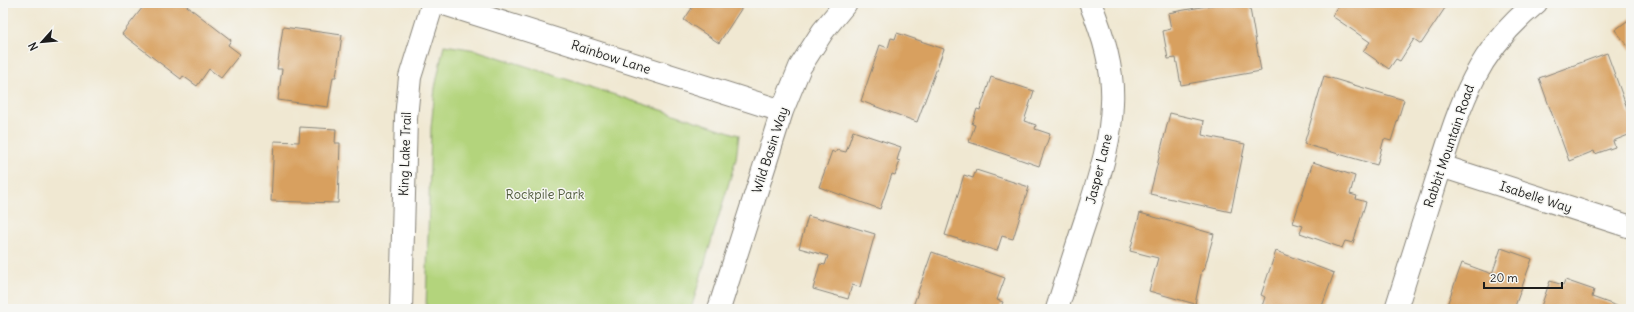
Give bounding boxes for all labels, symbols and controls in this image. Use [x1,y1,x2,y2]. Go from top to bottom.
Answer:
north arrow [22,22,62,62]
street label: Rainbow Lane [569,36,653,78]
text: N [25,40,41,53]
street label: Rabbit Mountain Road [1420,82,1478,210]
street label: Wild Basin Way [748,105,792,195]
street label: King Lake Trail [395,112,415,196]
street label: Jasper Lane [1082,132,1116,206]
street label: Isabelle Way [1498,177,1574,217]
park label: Rockpile Park [506,186,585,203]
scale bar [1484,264,1562,290]
text: 20 m [1490,270,1518,285]

